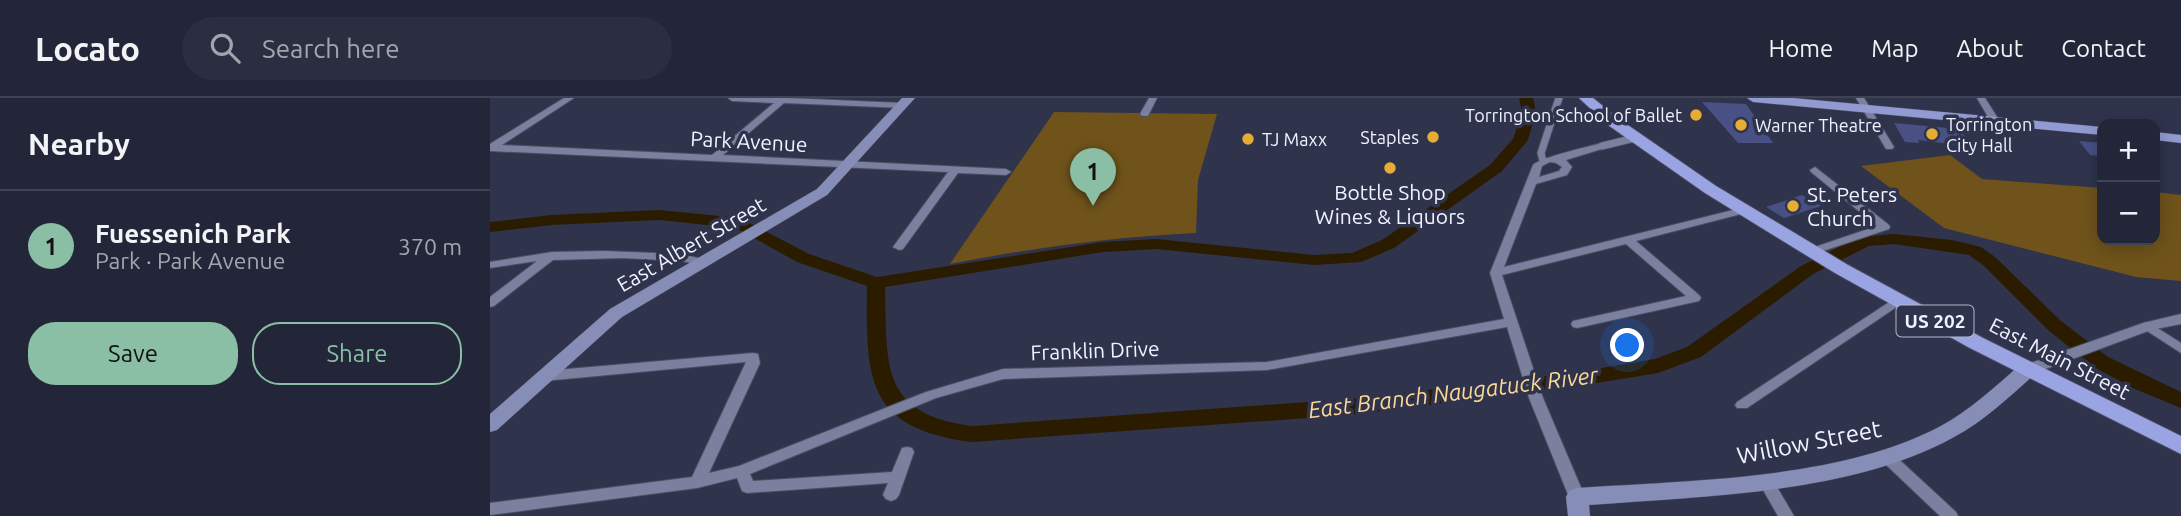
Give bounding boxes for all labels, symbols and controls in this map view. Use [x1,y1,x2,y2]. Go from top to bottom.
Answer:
search box [182,17,672,80]
icon: search [206,29,244,67]
text: Locato [35,30,140,67]
text: Search here [262,34,400,63]
text: Home [1768,35,1833,62]
text: Map [1871,35,1918,62]
text: About [1956,35,2023,62]
text: Contact [2061,35,2146,62]
place label: Torrington School of Ballet [1465,105,1682,125]
marker: Torrington School of Ballet [1688,107,1704,123]
place label: Torrington City Hall [1946,114,2032,155]
place label: Warner Theatre [1755,115,1882,135]
marker: Warner Theatre [1733,117,1749,133]
map controls [2097,119,2160,245]
button: + [2097,119,2160,182]
street label: Park Avenue [690,126,808,156]
marker: Torrington City Hall [1924,126,1940,142]
text: Nearby [28,127,130,161]
place label: Staples [1360,127,1419,147]
place label: TJ Maxx [1262,129,1327,149]
marker: Staples [1425,129,1441,145]
marker: TJ Maxx [1240,131,1256,147]
pin: 1 [1070,148,1116,206]
marker: Bottle Shop Wines & Liquors [1382,160,1398,176]
place label: Bottle Shop Wines & Liquors [1315,180,1465,228]
place label: St. Peters Church [1807,182,1897,230]
button: − [2097,182,2160,245]
street label: East Albert Street [613,192,769,296]
marker: St. Peters Church [1785,198,1801,214]
text: Fuessenich Park [95,219,291,248]
text: 1 [45,234,57,259]
text: 370 m [398,234,462,259]
text: Park · Park Avenue [95,248,285,273]
road number: US 202 [1896,306,1974,336]
street label: East Main Street [1986,312,2134,404]
button: Save [28,322,238,385]
button: Share [252,322,462,385]
your location [1610,328,1644,362]
street label: Franklin Drive [1030,336,1160,364]
water label: East Branch Naugatuck River [1307,362,1600,422]
street label: Willow Street [1735,415,1884,469]

